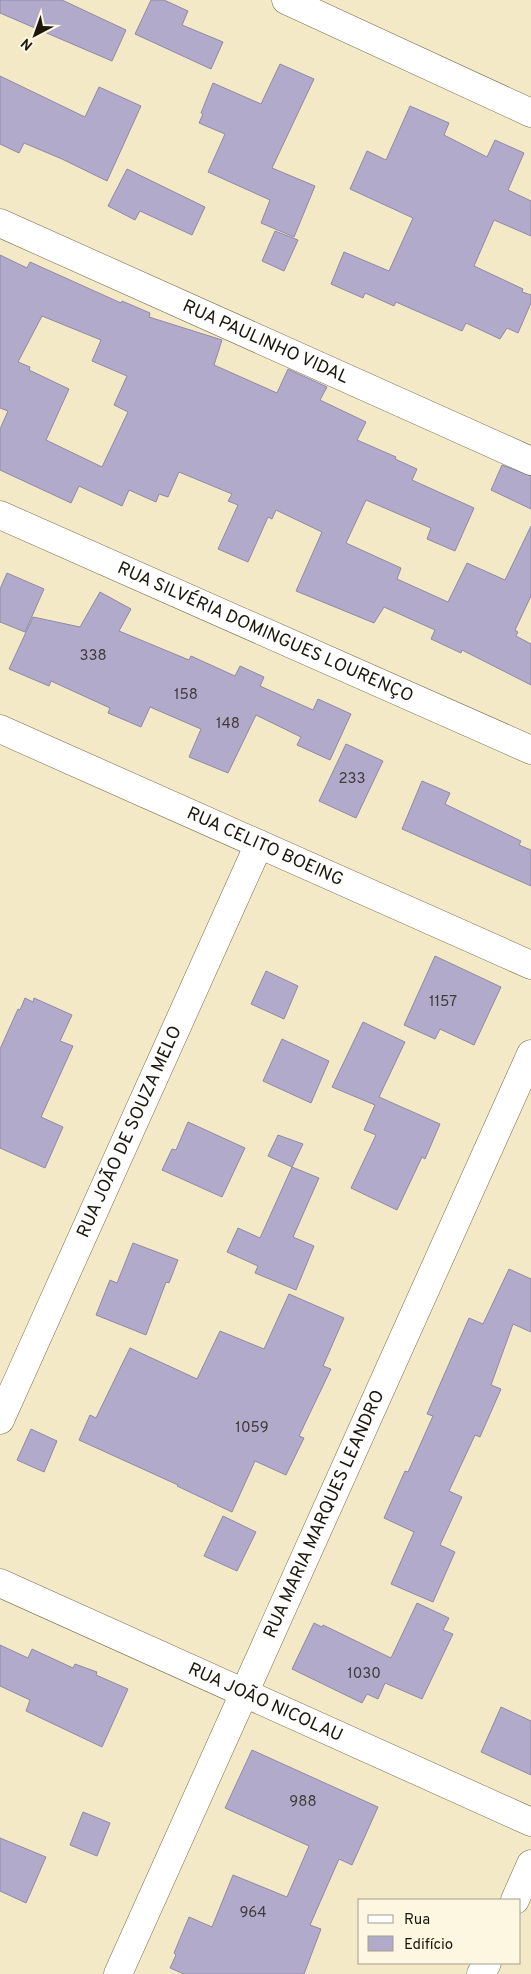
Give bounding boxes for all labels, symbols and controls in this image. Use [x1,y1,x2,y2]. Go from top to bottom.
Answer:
north arrow [10,10,60,60]
text: N [18,34,37,53]
street label: RUA PAULINHO VIDAL [179,295,352,389]
street label: RUA SILVÉRIA DOMINGUES LOURENÇO [114,557,417,708]
house number: 338 [79,647,107,666]
house number: 158 [174,686,198,705]
house number: 148 [216,715,240,734]
house number: 233 [338,770,366,789]
street label: RUA CELITO BOEING [183,802,347,892]
house number: 1157 [429,993,457,1012]
street label: RUA JOÃO DE SOUZA MELO [72,1022,187,1241]
street label: RUA MARIA MARQUES LEANDRO [259,1387,390,1642]
house number: 1059 [235,1419,269,1438]
street label: RUA JOÃO NICOLAU [184,1658,346,1747]
house number: 1030 [347,1665,381,1684]
house number: 988 [289,1793,317,1812]
legend [358,1899,521,1964]
house number: 964 [239,1904,267,1923]
text: Rua [404,1911,430,1930]
text: Edifício [404,1936,453,1955]

